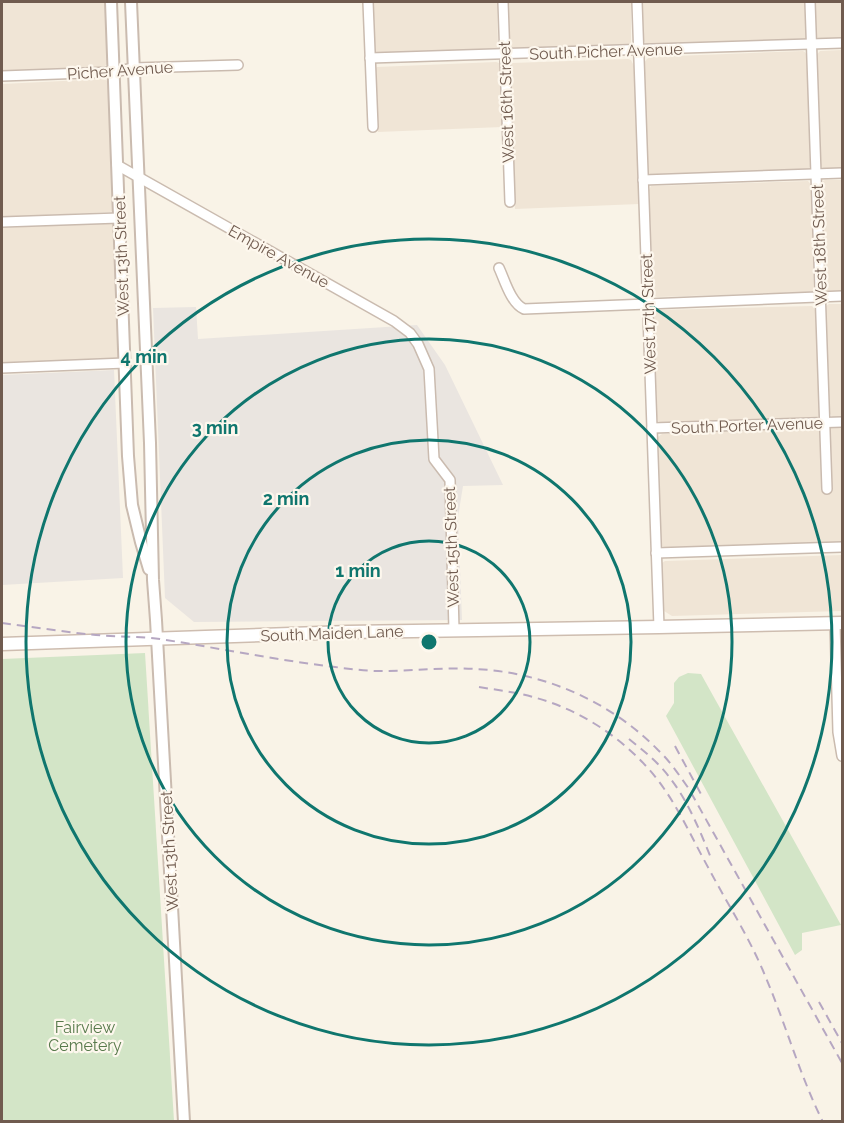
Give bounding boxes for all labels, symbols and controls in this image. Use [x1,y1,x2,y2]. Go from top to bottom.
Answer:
street label: South Picher Avenue [529,39,683,64]
street label: West 16th Street [495,40,518,163]
street label: Picher Avenue [67,57,174,84]
street label: West 18th Street [808,183,831,306]
street label: West 13th Street [110,195,133,317]
street label: Empire Avenue [225,221,332,292]
street label: West 17th Street [637,253,660,375]
text: 4 min [121,346,167,367]
street label: South Porter Avenue [671,413,823,438]
text: 3 min [192,417,238,438]
street label: West 15th Street [440,486,463,608]
text: 2 min [263,488,309,509]
text: 1 min [335,560,381,581]
street label: South Maiden Lane [260,622,404,645]
centre of rings [419,632,439,652]
street label: West 13th Street [157,790,182,912]
park label: Fairview Cemetery [48,1018,122,1055]

